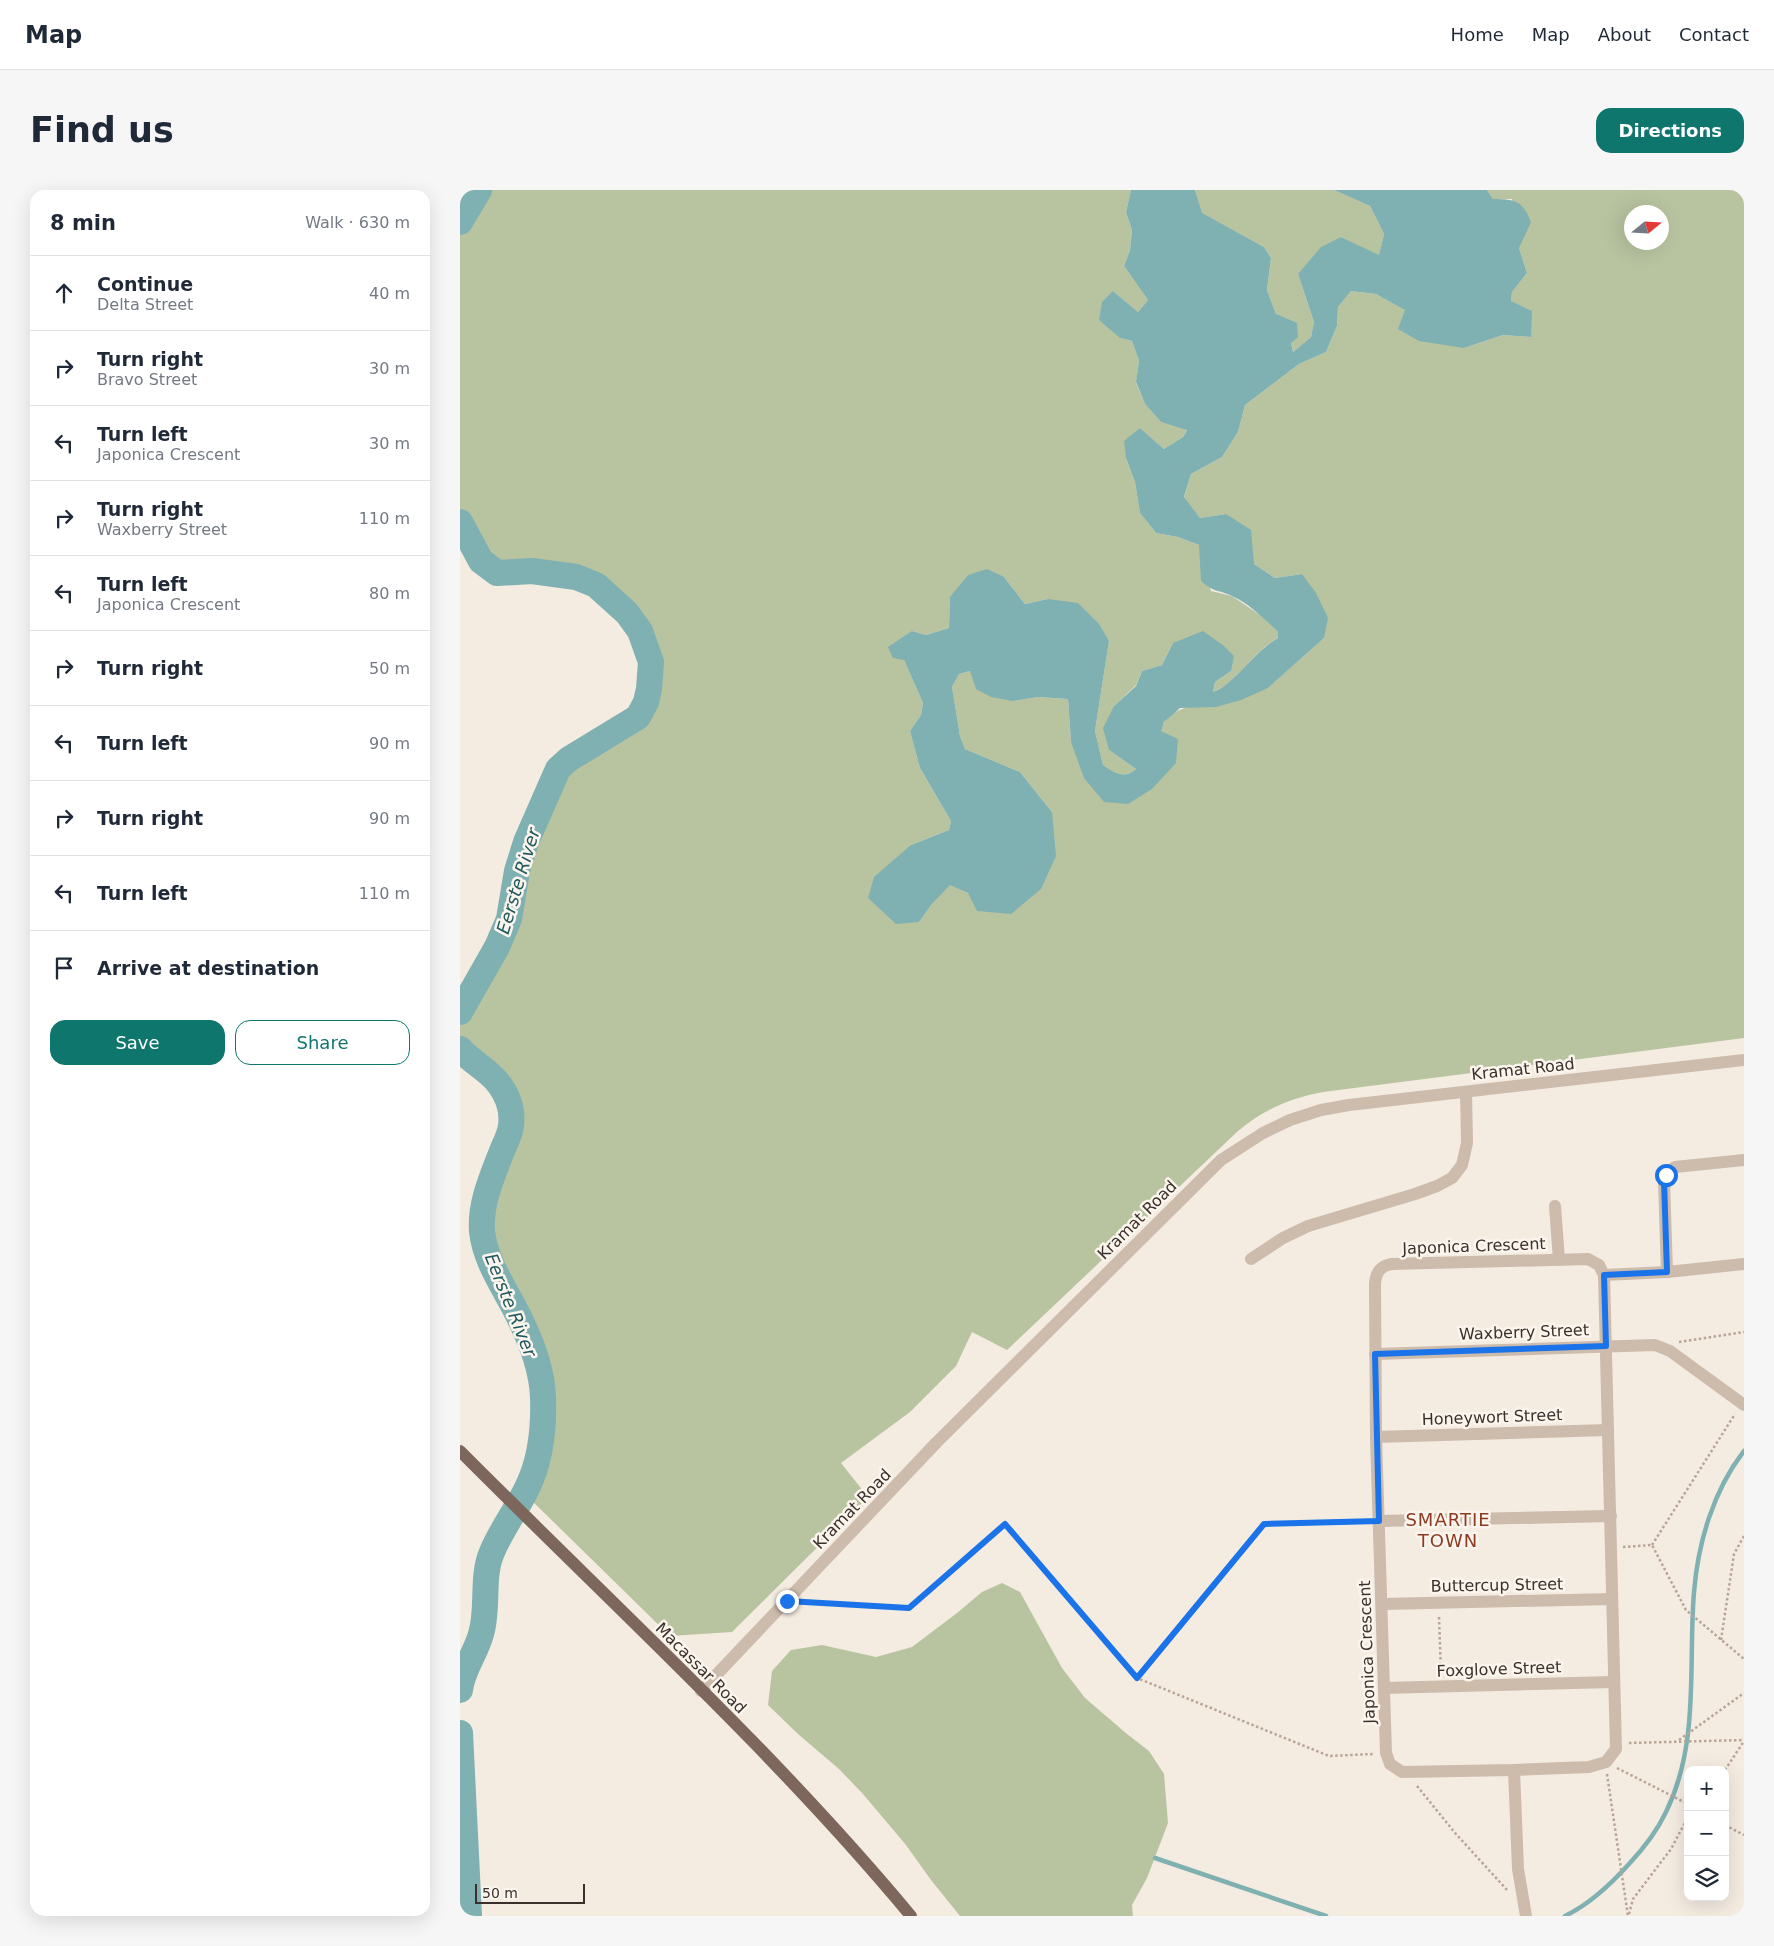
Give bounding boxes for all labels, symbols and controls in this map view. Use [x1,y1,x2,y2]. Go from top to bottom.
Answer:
text: Map [25,21,82,49]
text: Home [1451,24,1504,45]
text: Map [1532,24,1570,45]
text: About [1598,24,1651,45]
text: Contact [1679,24,1749,45]
button: Directions [1596,108,1744,153]
text: Find us [30,110,174,150]
north arrow [1624,205,1669,250]
text: 8 min [50,211,116,235]
text: Walk · 630 m [305,213,410,232]
text: Continue [97,273,193,295]
icon: ahead [50,279,78,307]
text: 40 m [369,284,410,303]
text: Delta Street [97,295,193,314]
text: Turn right [97,348,203,370]
icon: right [50,354,78,382]
text: 30 m [369,359,410,378]
text: Bravo Street [97,370,197,389]
text: Turn left [97,423,188,445]
icon: left [50,429,78,457]
text: 30 m [369,434,410,453]
text: Japonica Crescent [97,445,240,464]
text: Turn right [97,498,203,520]
icon: right [50,504,78,532]
text: 110 m [359,509,410,528]
text: Waxberry Street [97,520,227,539]
text: Turn left [97,573,188,595]
icon: left [50,579,78,607]
text: 80 m [369,584,410,603]
text: Japonica Crescent [97,595,240,614]
icon: right [50,654,78,682]
text: Turn right [97,657,203,679]
text: 50 m [369,659,410,678]
icon: left [50,729,78,757]
text: Turn left [97,732,188,754]
text: 90 m [369,734,410,753]
icon: right [50,804,78,832]
text: Turn right [97,807,203,829]
text: 90 m [369,809,410,828]
water label: Eerste River [492,824,545,937]
icon: left [50,879,78,907]
text: Turn left [97,882,188,904]
text: 110 m [359,884,410,903]
icon: arrive [50,954,78,982]
text: Arrive at destination [97,957,319,979]
button: Save [50,1020,225,1065]
button: Share [235,1020,410,1065]
street label: Kramat Road [1470,1054,1576,1084]
route start [1655,1164,1678,1187]
street label: Kramat Road [1094,1177,1180,1263]
street label: Japonica Crescent [1401,1234,1546,1258]
water label: Eerste River [481,1250,542,1361]
street label: Waxberry Street [1459,1320,1589,1344]
street label: Honeywort Street [1421,1405,1563,1429]
street label: Kramat Road [809,1465,895,1553]
district label: SMARTIE TOWN [1405,1509,1491,1551]
street label: Buttercup Street [1431,1574,1563,1596]
street label: Japonica Crescent [1355,1580,1379,1725]
route end [776,1590,799,1613]
street label: Macassar Road [652,1619,750,1717]
street label: Foxglove Street [1436,1657,1562,1681]
map controls [1684,1766,1729,1901]
button: + [1684,1766,1729,1811]
button: − [1684,1811,1729,1856]
button: layers [1684,1856,1729,1901]
scale bar [475,1881,585,1904]
text: 50 m [482,1885,518,1901]

